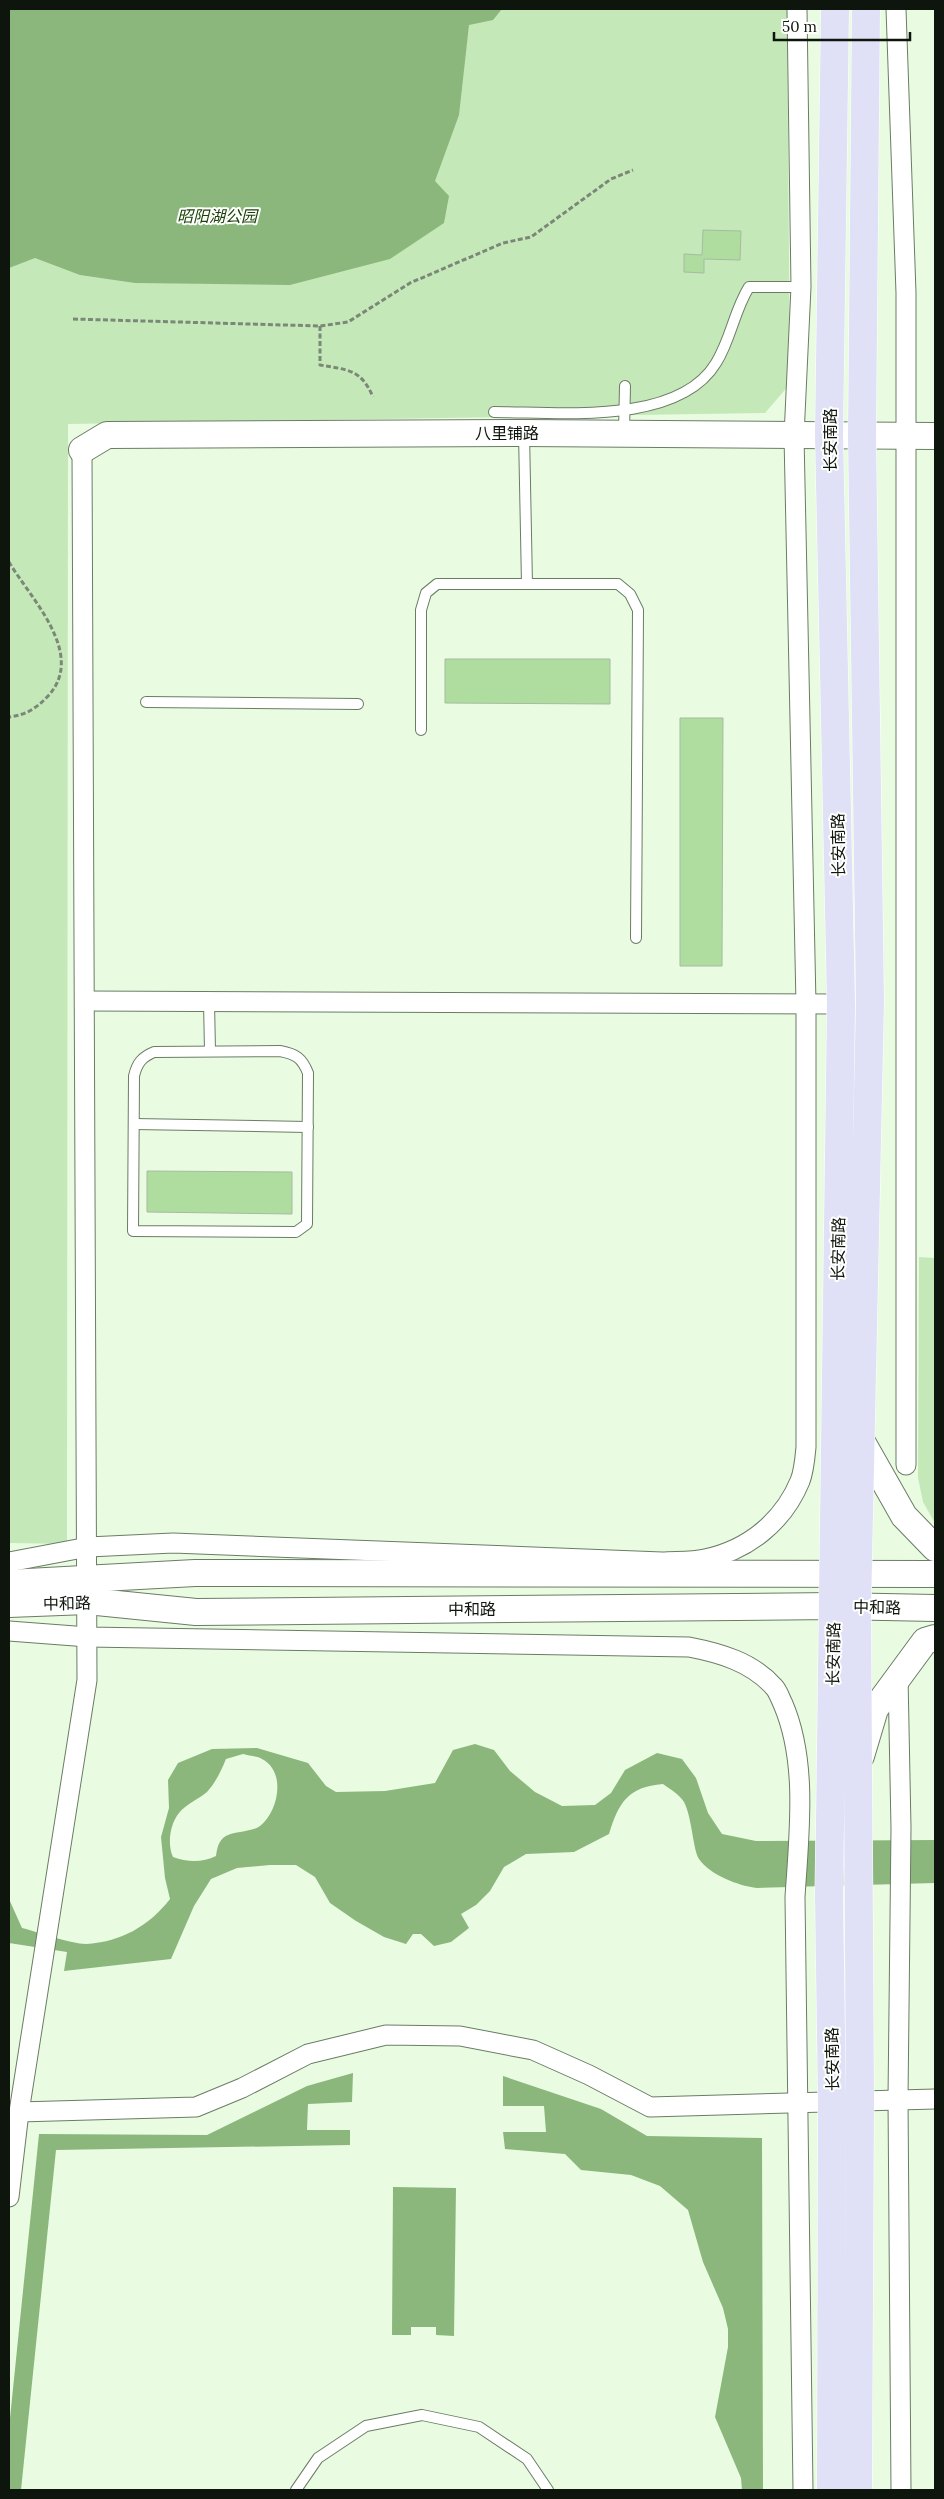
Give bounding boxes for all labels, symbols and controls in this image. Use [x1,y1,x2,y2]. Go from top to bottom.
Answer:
scale bar [774,10,910,42]
text: 50 m [782,17,817,36]
park label: 昭阳湖公园 [177,206,259,226]
street label: 长安南路 [820,408,840,472]
street label: 八里铺路 [475,423,539,443]
street label: 长安南路 [827,813,849,877]
street label: 长安南路 [827,1217,849,1281]
street label: 中和路 [43,1593,91,1613]
street label: 中和路 [853,1597,901,1617]
street label: 中和路 [448,1599,496,1619]
street label: 长安南路 [822,1622,844,1686]
street label: 长安南路 [821,2027,843,2091]

